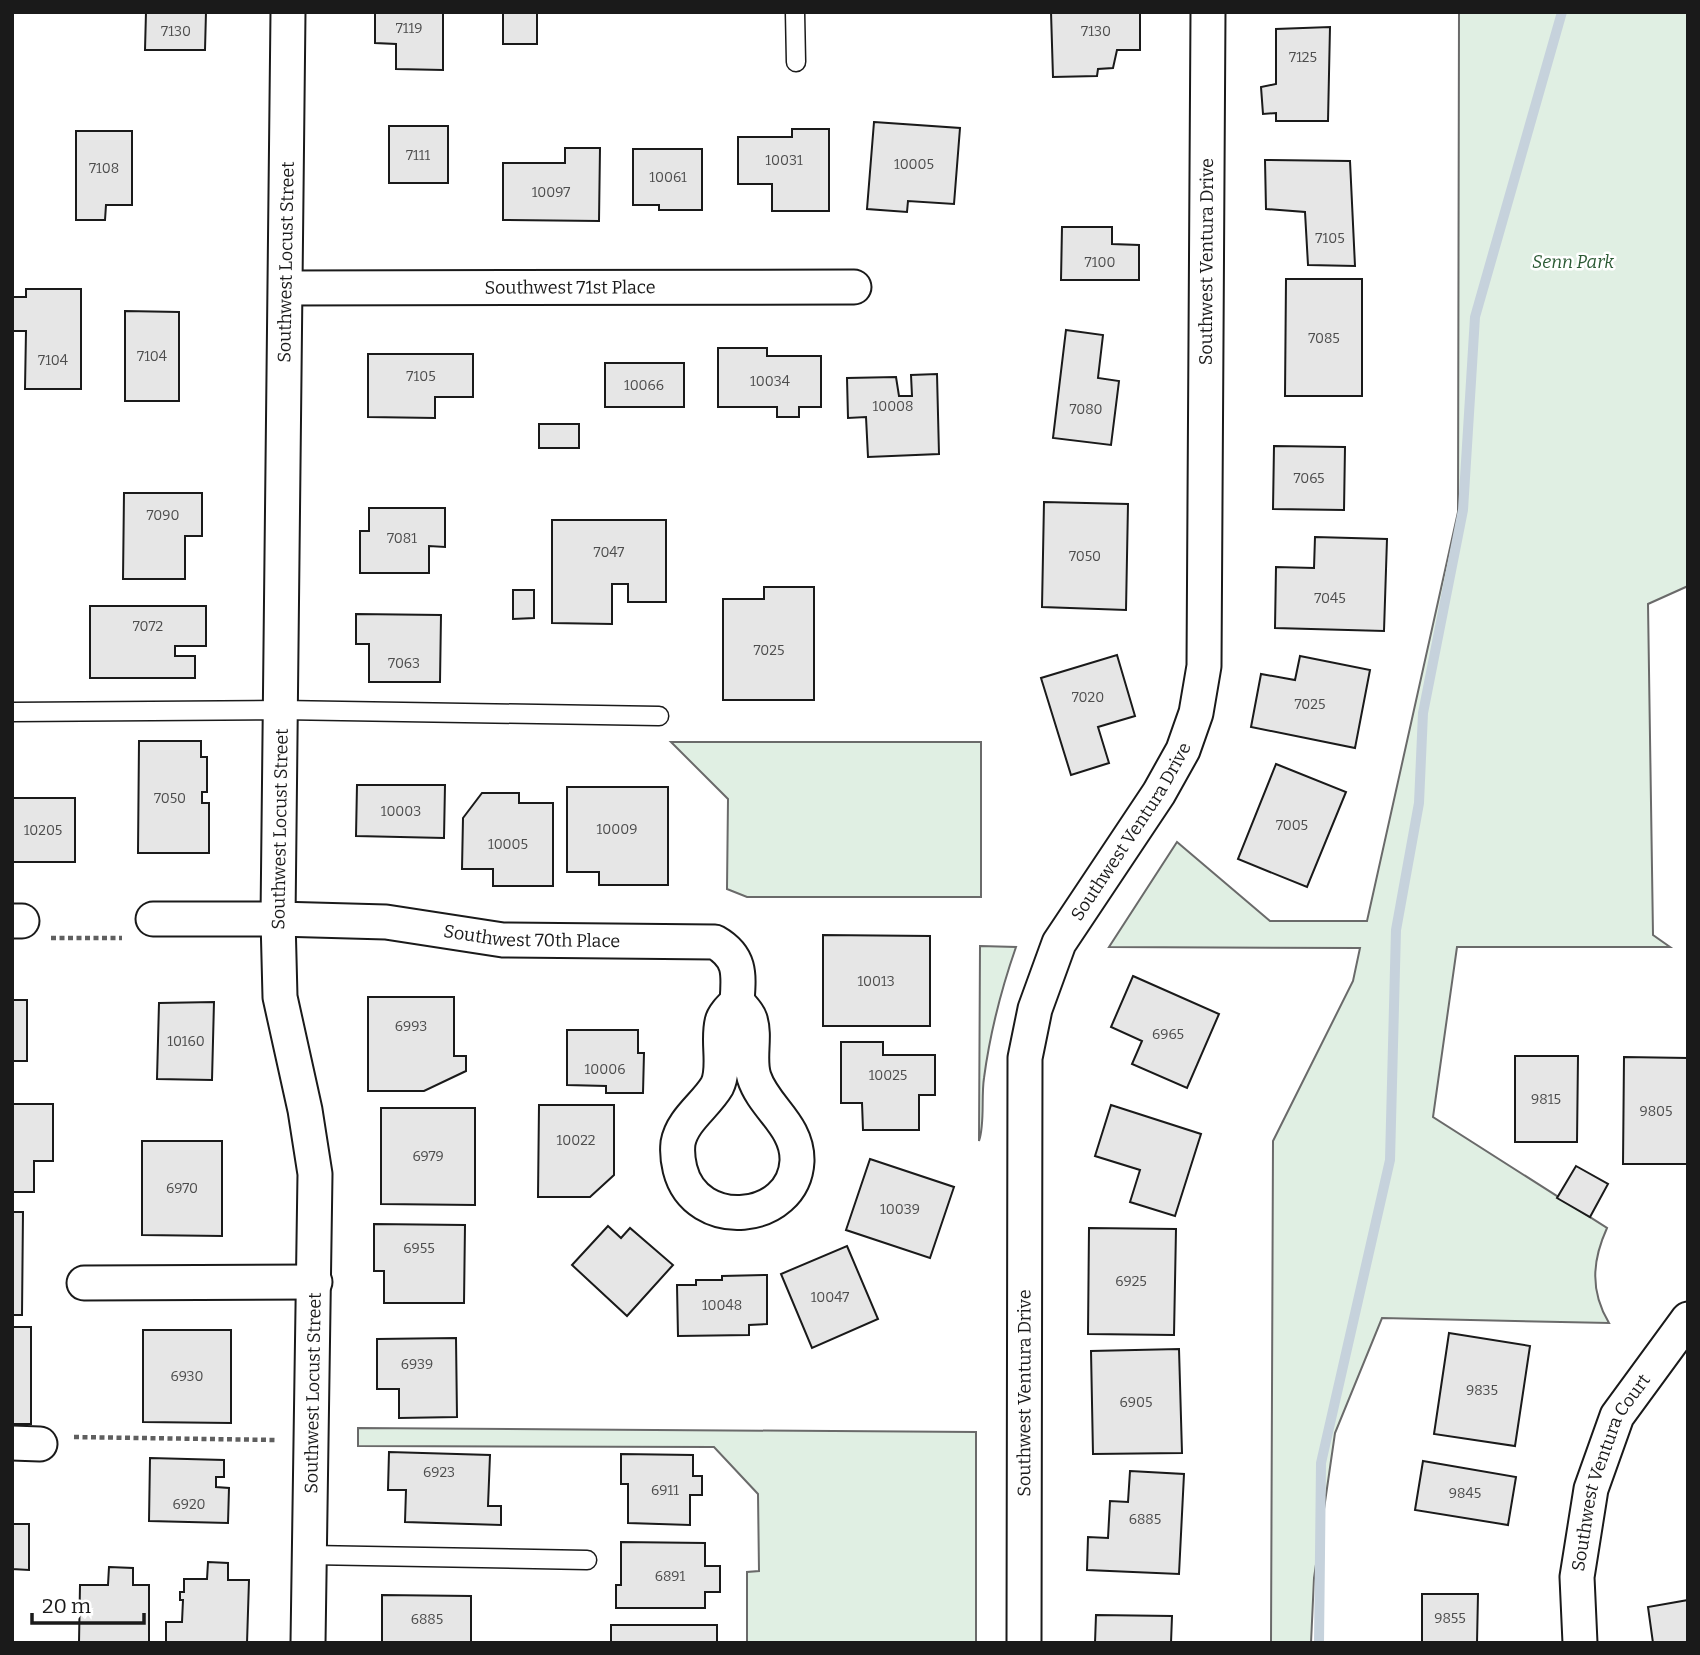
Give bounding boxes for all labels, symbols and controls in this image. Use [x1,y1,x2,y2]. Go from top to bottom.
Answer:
house number: 7119 [396,20,422,37]
house number: 7130 [161,23,191,40]
house number: 7130 [1081,23,1111,40]
house number: 7125 [1289,49,1317,66]
house number: 7111 [406,147,430,164]
house number: 10031 [765,152,803,169]
house number: 10005 [894,156,934,173]
street label: Southwest Ventura Drive [1195,158,1218,365]
house number: 7108 [89,160,119,177]
street label: Southwest Locust Street [273,161,299,363]
house number: 10061 [649,169,687,186]
house number: 10097 [532,184,570,201]
house number: 7105 [1315,230,1345,247]
park label: Senn Park [1532,251,1614,273]
house number: 7100 [1085,254,1115,271]
street label: Southwest 71st Place [484,276,656,299]
house number: 7085 [1308,330,1340,347]
house number: 7104 [137,348,167,365]
house number: 7104 [38,352,68,369]
house number: 7105 [406,368,436,385]
house number: 10034 [750,373,790,390]
house number: 10066 [624,377,664,394]
house number: 10008 [872,398,914,415]
house number: 7080 [1069,401,1103,418]
house number: 7065 [1293,470,1325,487]
house number: 7090 [147,507,179,524]
house number: 7081 [387,530,417,547]
house number: 7047 [594,544,624,561]
house number: 7050 [1069,548,1101,565]
house number: 7045 [1314,590,1346,607]
house number: 7072 [133,618,163,635]
house number: 7025 [754,642,784,659]
house number: 7063 [388,655,420,672]
house number: 7020 [1072,689,1104,706]
house number: 7025 [1295,696,1325,713]
street label: Southwest Locust Street [267,728,293,930]
street label: Southwest Ventura Drive [1066,740,1196,925]
house number: 7050 [154,790,186,807]
house number: 10003 [381,803,421,820]
house number: 7005 [1276,817,1308,834]
house number: 10009 [597,821,637,838]
house number: 10205 [24,822,62,839]
house number: 10005 [488,836,528,853]
street label: Southwest 70th Place [442,920,620,952]
house number: 10013 [857,973,895,990]
house number: 6993 [395,1018,427,1035]
house number: 6965 [1152,1026,1184,1043]
house number: 10160 [167,1033,205,1050]
house number: 10006 [585,1061,625,1078]
house number: 10025 [869,1067,907,1084]
house number: 9815 [1531,1091,1561,1108]
house number: 9805 [1639,1103,1673,1120]
house number: 10022 [557,1132,595,1149]
house number: 6979 [412,1148,444,1165]
house number: 6970 [166,1180,198,1197]
house number: 10039 [880,1201,920,1218]
house number: 6955 [403,1240,435,1257]
house number: 6925 [1115,1273,1147,1290]
house number: 10047 [811,1289,849,1306]
street label: Southwest Ventura Drive [1013,1289,1036,1497]
street label: Southwest Locust Street [300,1292,326,1494]
house number: 10048 [702,1297,742,1314]
house number: 6939 [401,1356,433,1373]
house number: 6930 [170,1368,204,1385]
street label: Southwest Ventura Court [1567,1369,1655,1573]
house number: 9835 [1466,1382,1498,1399]
house number: 6905 [1120,1394,1152,1411]
house number: 6923 [423,1464,455,1481]
house number: 6911 [651,1482,679,1499]
house number: 9845 [1449,1485,1481,1502]
house number: 6920 [172,1496,206,1513]
house number: 6885 [1129,1511,1161,1528]
house number: 6891 [655,1568,686,1585]
scale bar [32,1582,144,1626]
text: 20 m [42,1593,91,1619]
house number: 9855 [1434,1610,1466,1627]
house number: 6885 [411,1611,443,1628]

